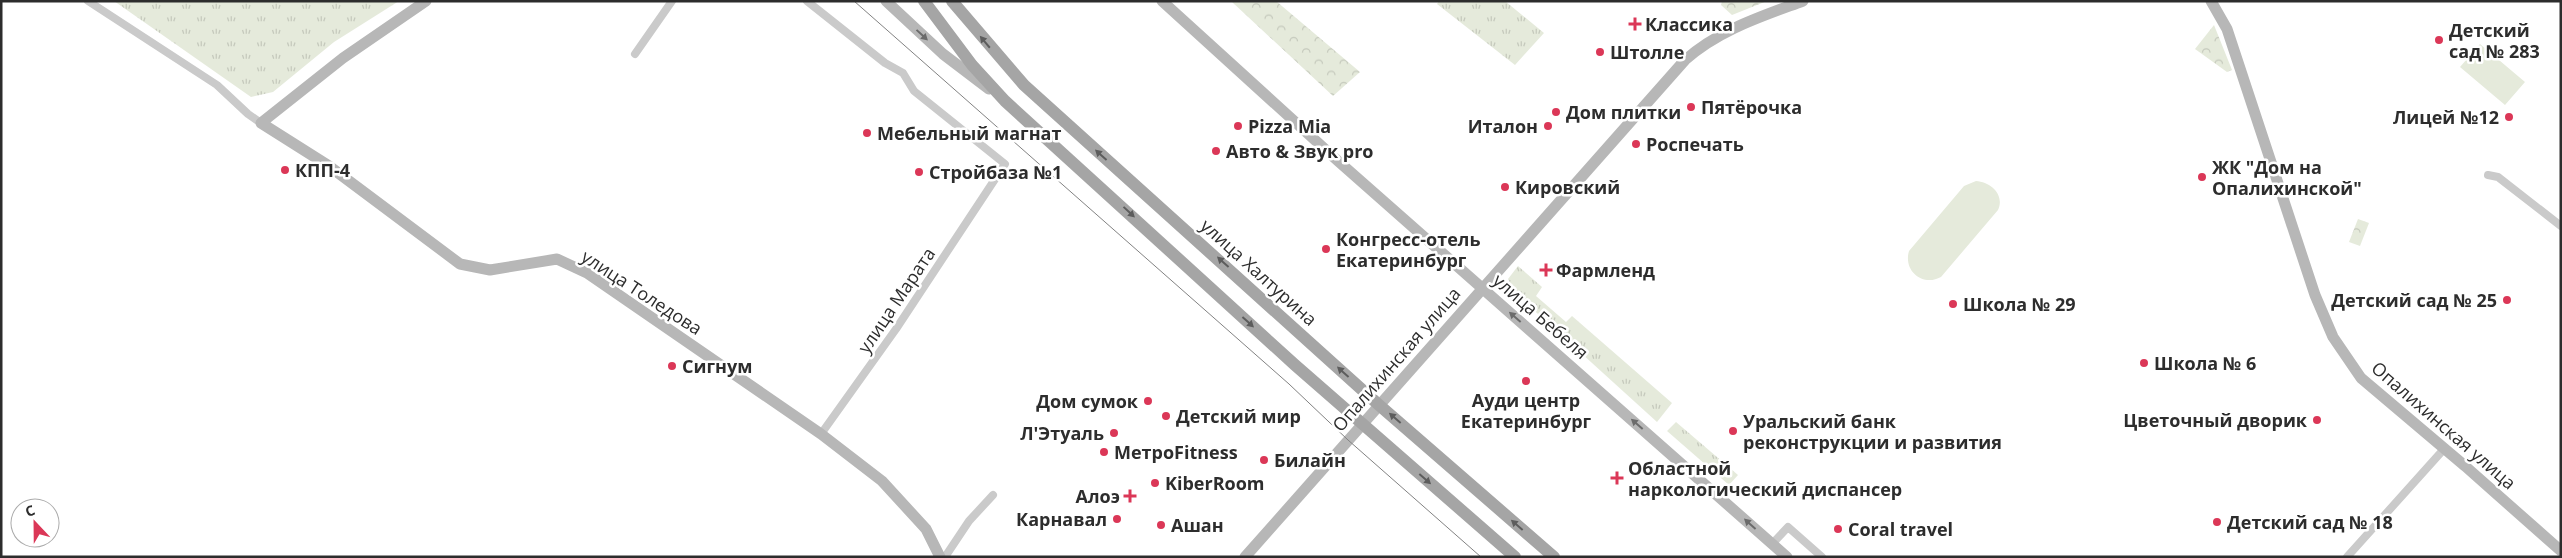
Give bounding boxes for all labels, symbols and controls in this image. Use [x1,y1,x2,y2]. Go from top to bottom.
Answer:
place label: Классика [1645,12,1733,36]
marker: Классика [1629,18,1641,30]
place label: Детский сад № 283 [2449,18,2540,63]
one-way arrow [915,29,928,40]
marker: Детский сад № 283 [2433,34,2445,46]
one-way arrow [979,36,991,48]
place label: Штолле [1610,40,1684,64]
marker: Штолле [1594,46,1606,58]
place label: Пятёрочка [1701,95,1802,119]
place label: Дом плитки [1566,100,1681,124]
marker: Пятёрочка [1685,101,1697,113]
place label: Лицей №12 [2393,105,2499,129]
marker: Дом плитки [1550,106,1562,118]
marker: Лицей №12 [2503,111,2515,123]
place label: Pizza Mia [1248,114,1331,138]
place label: Италон [1468,114,1538,138]
marker: Pizza Mia [1232,120,1244,132]
marker: Италон [1542,120,1554,132]
place label: Мебельный магнат [877,121,1061,145]
marker: Мебельный магнат [861,127,873,139]
place label: Роспечать [1646,132,1744,156]
marker: Роспечать [1630,138,1642,150]
place label: Авто & Звук pro [1226,139,1373,163]
marker: Авто & Звук pro [1210,145,1222,157]
one-way arrow [1095,149,1107,161]
place label: ЖК "Дом на Опалихинской" [2212,155,2362,200]
place label: КПП-4 [295,158,350,182]
place label: Стройбаза №1 [929,160,1062,184]
marker: КПП-4 [279,164,291,176]
marker: Стройбаза №1 [913,166,925,178]
marker: ЖК "Дом на Опалихинской" [2196,171,2208,183]
place label: Кировский [1515,175,1620,199]
marker: Кировский [1499,181,1511,193]
one-way arrow [1122,206,1134,218]
street label: улица Халтурина [1196,213,1322,331]
place label: Конгресс-отель Екатеринбург [1336,227,1480,272]
street label: улица Марата [852,243,940,357]
marker: Конгресс-отель Екатеринбург [1320,243,1332,255]
street label: улица Толедова [577,244,707,340]
one-way arrow [1218,256,1230,268]
place label: Фармленд [1556,258,1655,282]
marker: Фармленд [1540,264,1552,276]
street label: улица Бебеля [1488,268,1594,364]
street label: Опалихинская улица [1327,282,1465,436]
place label: Детский сад № 25 [2331,288,2497,312]
place label: Школа № 29 [1963,292,2076,316]
marker: Детский сад № 25 [2501,294,2513,306]
marker: Школа № 29 [1947,298,1959,310]
one-way arrow [1509,311,1522,322]
one-way arrow [1242,316,1254,328]
place label: Школа № 6 [2154,351,2256,375]
place label: Сигнум [682,354,752,378]
street label: Опалихинская улица [2367,356,2521,494]
marker: Школа № 6 [2138,357,2150,369]
marker: Сигнум [666,360,678,372]
one-way arrow [1338,366,1350,378]
marker: Ауди центр Екатеринбург [1520,375,1532,387]
place label: Ауди центр Екатеринбург [1461,388,1592,433]
place label: Дом сумок [1036,389,1139,413]
marker: Дом сумок [1142,395,1154,407]
place label: Детский мир [1176,404,1301,428]
place label: Цветочный дворик [2123,408,2308,432]
place label: Уральский банк реконструкции и развития [1743,409,2002,454]
marker: Детский мир [1160,410,1172,422]
one-way arrow [1389,412,1401,424]
marker: Цветочный дворик [2311,414,2323,426]
one-way arrow [1632,418,1644,430]
place label: Л'Этуаль [1020,421,1104,445]
marker: Уральский банк реконструкции и развития [1727,425,1739,437]
marker: Л'Этуаль [1108,427,1120,439]
place label: МетроFitness [1114,440,1238,464]
marker: МетроFitness [1098,446,1110,458]
place label: Билайн [1274,448,1346,472]
marker: Билайн [1258,454,1270,466]
place label: Областной наркологический диспансер [1628,456,1902,501]
place label: KiberRoom [1165,471,1265,495]
marker: Областной наркологический диспансер [1610,471,1624,485]
one-way arrow [1419,473,1432,484]
marker: KiberRoom [1149,477,1161,489]
place label: Алоэ [1076,484,1120,508]
marker: Алоэ [1124,490,1136,502]
north arrow [10,498,60,548]
text: С [22,500,38,521]
place label: Карнавал [1016,507,1107,531]
place label: Детский сад № 18 [2227,510,2393,534]
marker: Карнавал [1111,513,1123,525]
place label: Ашан [1171,513,1224,537]
marker: Детский сад № 18 [2211,516,2223,528]
place label: Coral travel [1848,517,1953,541]
one-way arrow [1745,518,1757,530]
marker: Ашан [1155,519,1167,531]
one-way arrow [1511,519,1524,530]
marker: Coral travel [1832,523,1844,535]

